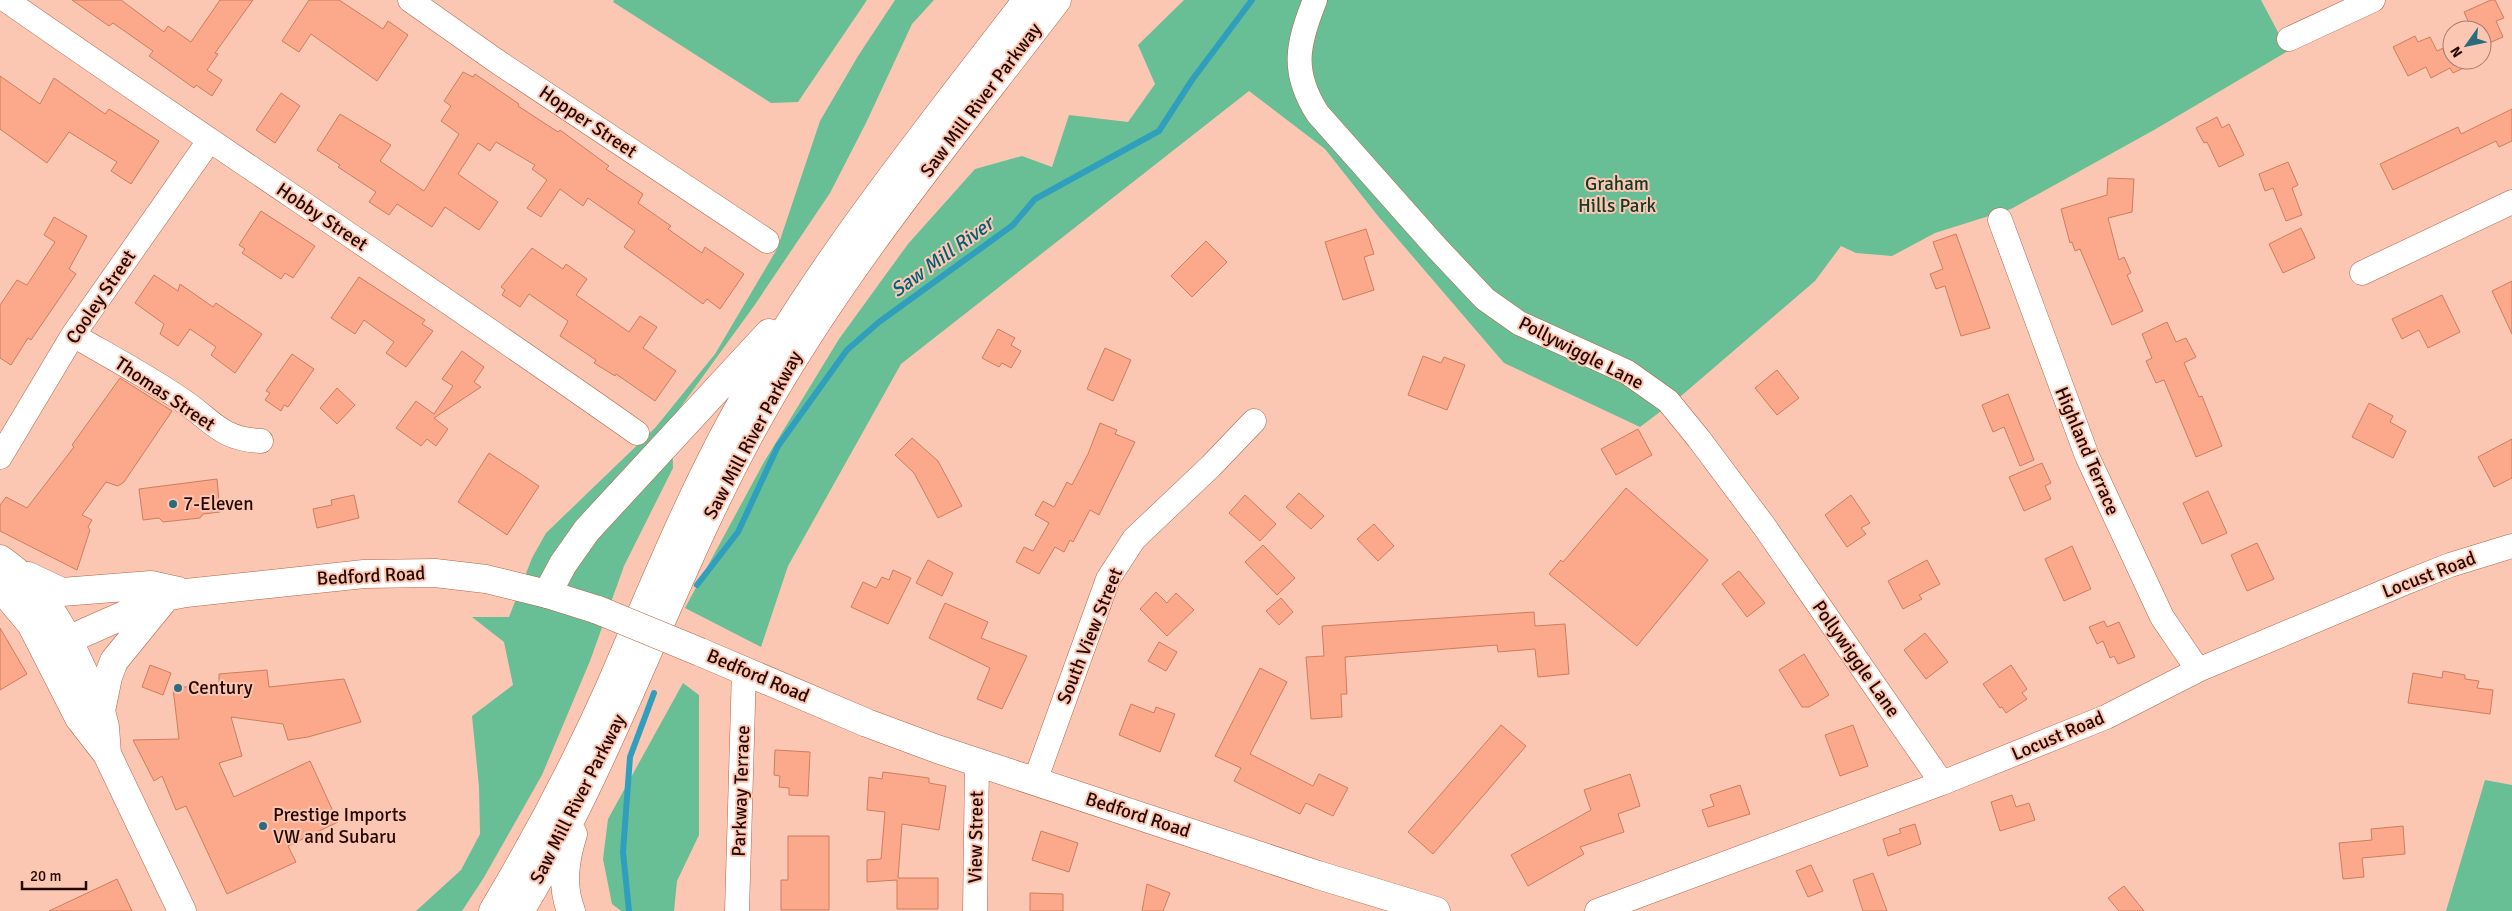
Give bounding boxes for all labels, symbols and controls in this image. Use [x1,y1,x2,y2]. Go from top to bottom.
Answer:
street label: Saw Mill River Parkway [915,18,1047,182]
north arrow [2442,20,2492,70]
text: N [2447,43,2466,61]
street label: Hopper Street [534,80,642,164]
park label: Graham Hills Park [1578,172,1656,218]
street label: Hobby Street [272,178,373,257]
water label: Saw Mill River [886,210,1000,303]
street label: Cooley Street [61,245,141,349]
street label: Pollywiggle Lane [1514,311,1648,395]
street label: Saw Mill River Parkway [698,347,808,523]
street label: Thomas Street [110,352,220,437]
street label: Highland Terrace [2049,383,2125,519]
place label: 7-Eleven [183,492,254,516]
marker: 7-Eleven [167,498,179,510]
street label: Locust Road [2379,546,2479,604]
street label: Bedford Road [316,561,426,591]
street label: South View Street [1052,564,1128,708]
street label: Pollywiggle Lane [1807,596,1905,722]
street label: Bedford Road [703,644,813,708]
place label: Century [188,676,253,700]
marker: Century [172,682,184,694]
street label: Locust Road [2008,706,2108,766]
street label: Saw Mill River Parkway [525,710,631,888]
street label: Parkway Terrace [727,725,755,857]
street label: Bedford Road [1083,787,1193,843]
street label: View Street [963,790,989,884]
place label: Prestige Imports VW and Subaru [273,803,407,849]
marker: Prestige Imports VW and Subaru [257,820,269,832]
scale bar [22,858,86,890]
text: 20 m [30,867,61,885]

